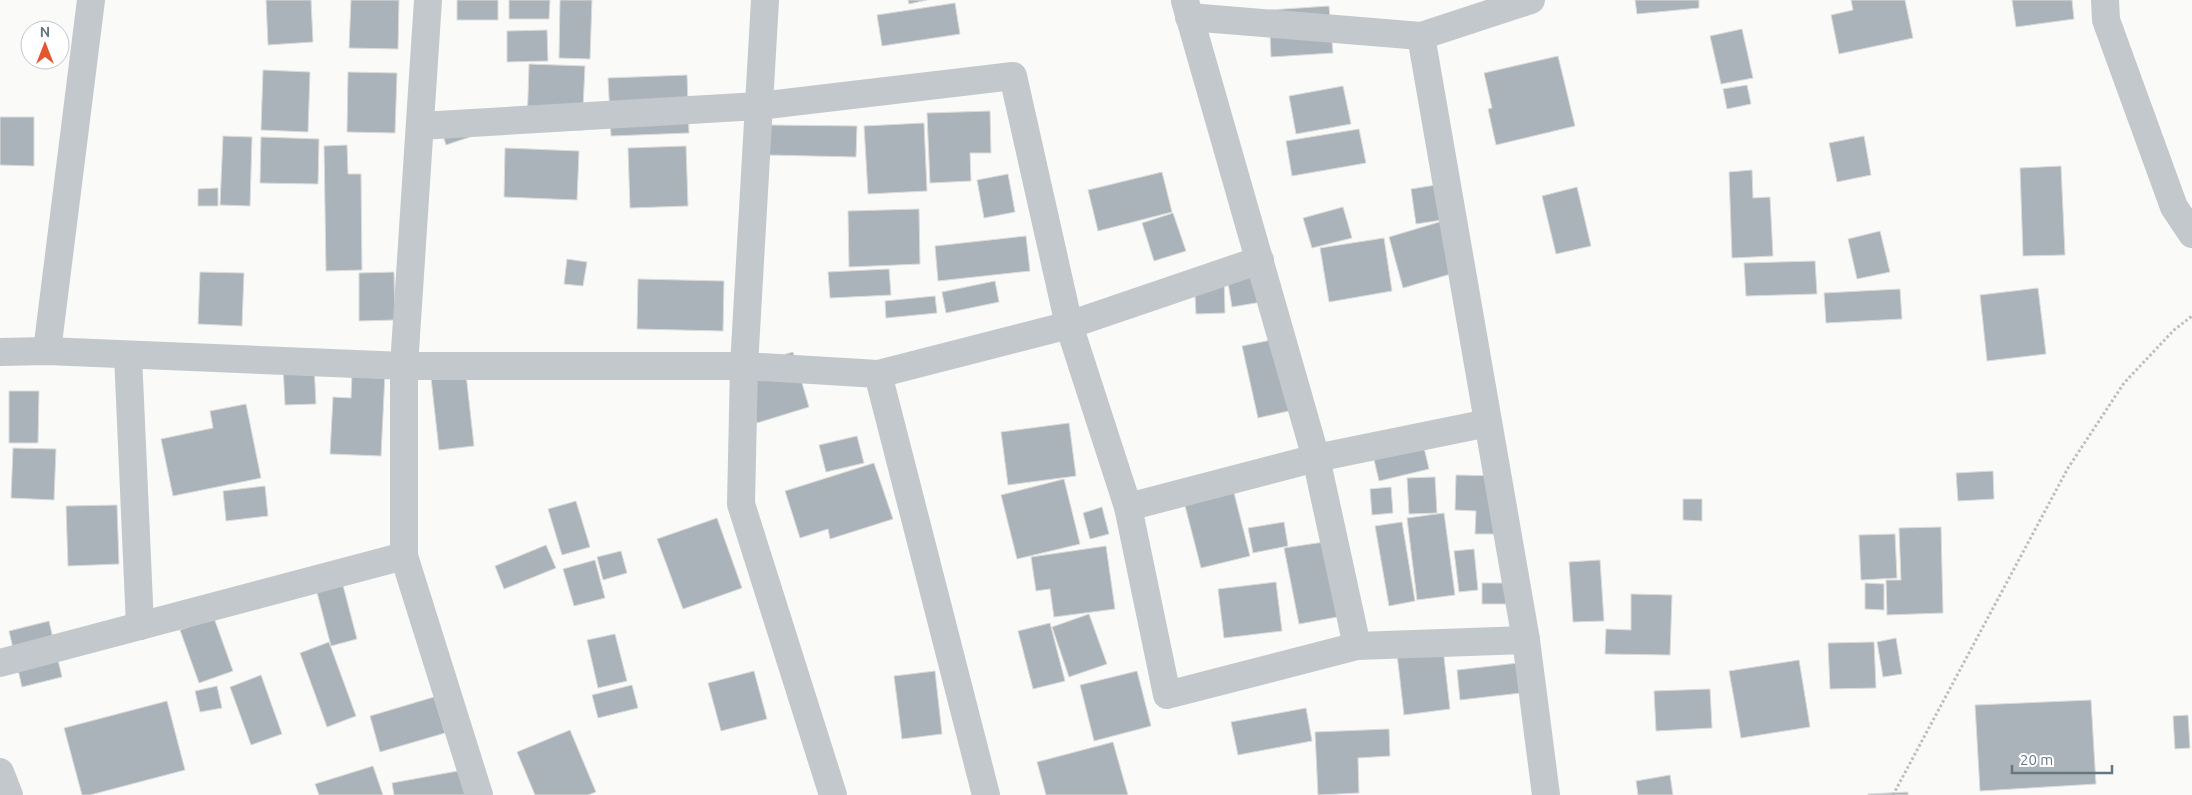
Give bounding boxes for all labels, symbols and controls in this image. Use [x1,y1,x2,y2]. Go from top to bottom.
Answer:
north arrow [20,20,70,70]
text: N [40,24,50,40]
scale bar [2012,742,2112,774]
text: 20 m [2020,751,2053,768]

